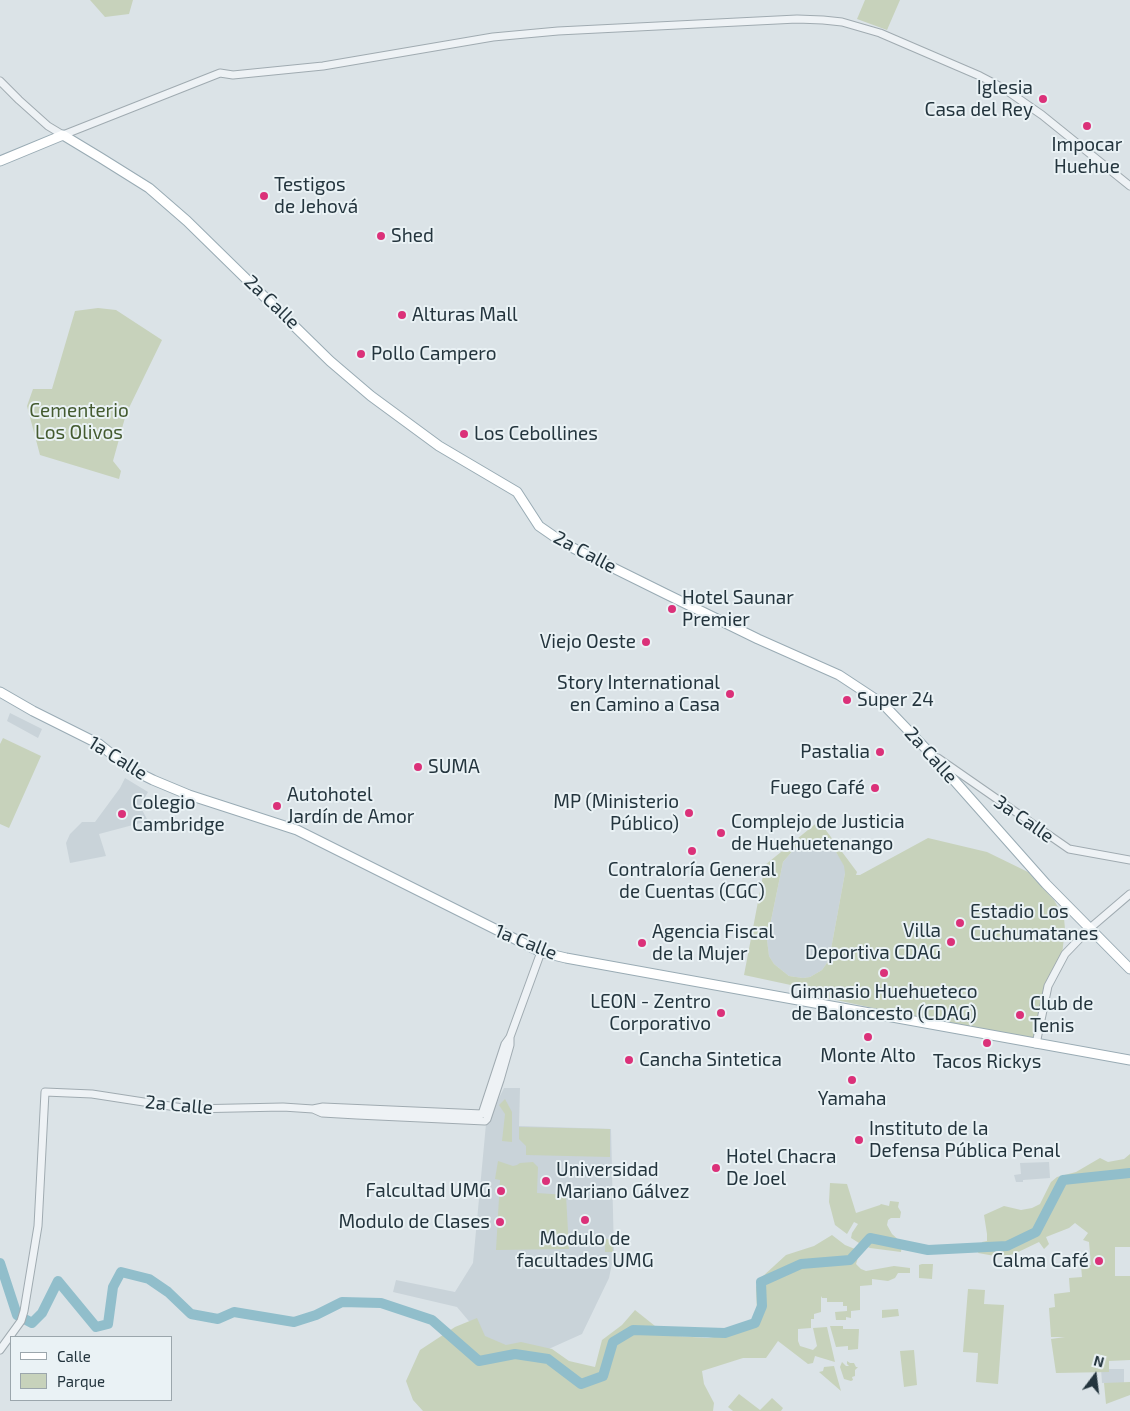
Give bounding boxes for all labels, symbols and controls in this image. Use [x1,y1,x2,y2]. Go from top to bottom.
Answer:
place label: Iglesia Casa del Rey [925,77,1033,121]
marker: Iglesia Casa del Rey [1037,93,1049,105]
marker: Impocar Huehue [1081,120,1093,132]
place label: Impocar Huehue [1052,134,1122,178]
place label: Testigos de Jehová [274,174,358,218]
marker: Testigos de Jehová [258,190,270,202]
place label: Shed [391,225,434,247]
marker: Shed [375,230,387,242]
street label: 2a Calle [240,270,304,334]
place label: Alturas Mall [412,304,518,326]
marker: Alturas Mall [396,309,408,321]
place label: Pollo Campero [371,343,496,365]
marker: Pollo Campero [355,348,367,360]
park label: Cementerio Los Olivos [29,400,129,444]
place label: Los Cebollines [474,423,598,445]
marker: Los Cebollines [458,428,470,440]
street label: 2a Calle [550,526,620,578]
place label: Hotel Saunar Premier [682,587,794,631]
marker: Hotel Saunar Premier [666,603,678,615]
place label: Viejo Oeste [540,631,636,653]
marker: Viejo Oeste [640,636,652,648]
place label: Story International en Camino a Casa [557,672,720,716]
marker: Story International en Camino a Casa [724,688,736,700]
place label: Super 24 [857,689,934,711]
marker: Super 24 [841,694,853,706]
street label: 2a Calle [900,722,962,788]
street label: 1a Calle [84,731,152,785]
place label: Pastalia [800,741,870,763]
marker: Pastalia [874,746,886,758]
place label: SUMA [428,756,480,778]
marker: SUMA [412,761,424,773]
place label: Fuego Café [770,777,865,799]
marker: Fuego Café [869,782,881,794]
place label: Autohotel Jardín de Amor [287,784,414,828]
street label: 3a Calle [990,790,1058,848]
place label: MP (Ministerio Público) [553,791,679,835]
place label: Colegio Cambridge [132,792,225,836]
marker: Autohotel Jardín de Amor [271,800,283,812]
marker: MP (Ministerio Público) [683,807,695,819]
marker: Colegio Cambridge [116,808,128,820]
place label: Complejo de Justicia de Huehuetenango [731,811,905,855]
marker: Complejo de Justicia de Huehuetenango [715,827,727,839]
marker: Contraloría General de Cuentas (CGC) [686,845,698,857]
place label: Contraloría General de Cuentas (CGC) [608,859,776,903]
place label: Estadio Los Cuchumatanes [970,901,1098,945]
marker: Estadio Los Cuchumatanes [954,917,966,929]
street label: 1a Calle [492,919,560,965]
place label: Villa Deportiva CDAG [805,920,941,964]
place label: Agencia Fiscal de la Mujer [652,921,774,965]
marker: Villa Deportiva CDAG [945,936,957,948]
marker: Agencia Fiscal de la Mujer [636,937,648,949]
marker: Gimnasio Huehueteco de Baloncesto (CDAG) [878,967,890,979]
place label: Gimnasio Huehueteco de Baloncesto (CDAG) [790,981,978,1025]
place label: LEON - Zentro Corporativo [590,991,711,1035]
place label: Club de Tenis [1030,993,1093,1037]
marker: LEON - Zentro Corporativo [715,1007,727,1019]
marker: Club de Tenis [1014,1009,1026,1021]
marker: Monte Alto [862,1031,874,1043]
marker: Tacos Rickys [981,1037,993,1049]
place label: Monte Alto [820,1045,916,1067]
place label: Cancha Sintetica [639,1049,782,1071]
place label: Tacos Rickys [933,1051,1041,1073]
marker: Cancha Sintetica [623,1054,635,1066]
marker: Yamaha [846,1074,858,1086]
place label: Yamaha [818,1088,886,1110]
street label: 2a Calle [144,1091,214,1119]
place label: Instituto de la Defensa Pública Penal [869,1118,1060,1162]
marker: Instituto de la Defensa Pública Penal [853,1134,865,1146]
place label: Hotel Chacra De Joel [726,1146,836,1190]
place label: Universidad Mariano Gálvez [556,1159,689,1203]
marker: Hotel Chacra De Joel [710,1162,722,1174]
marker: Universidad Mariano Gálvez [540,1175,552,1187]
place label: Falcultad UMG [365,1180,491,1202]
marker: Falcultad UMG [495,1185,507,1197]
place label: Modulo de Clases [338,1211,490,1233]
marker: Modulo de facultades UMG [579,1214,591,1226]
marker: Modulo de Clases [494,1216,506,1228]
place label: Modulo de facultades UMG [516,1228,654,1272]
place label: Calma Café [992,1250,1089,1272]
marker: Calma Café [1093,1255,1105,1267]
legend [10,1336,172,1401]
text: Calle [57,1347,91,1365]
north arrow [1070,1351,1120,1401]
text: N [1092,1352,1106,1371]
text: Parque [57,1372,105,1390]

